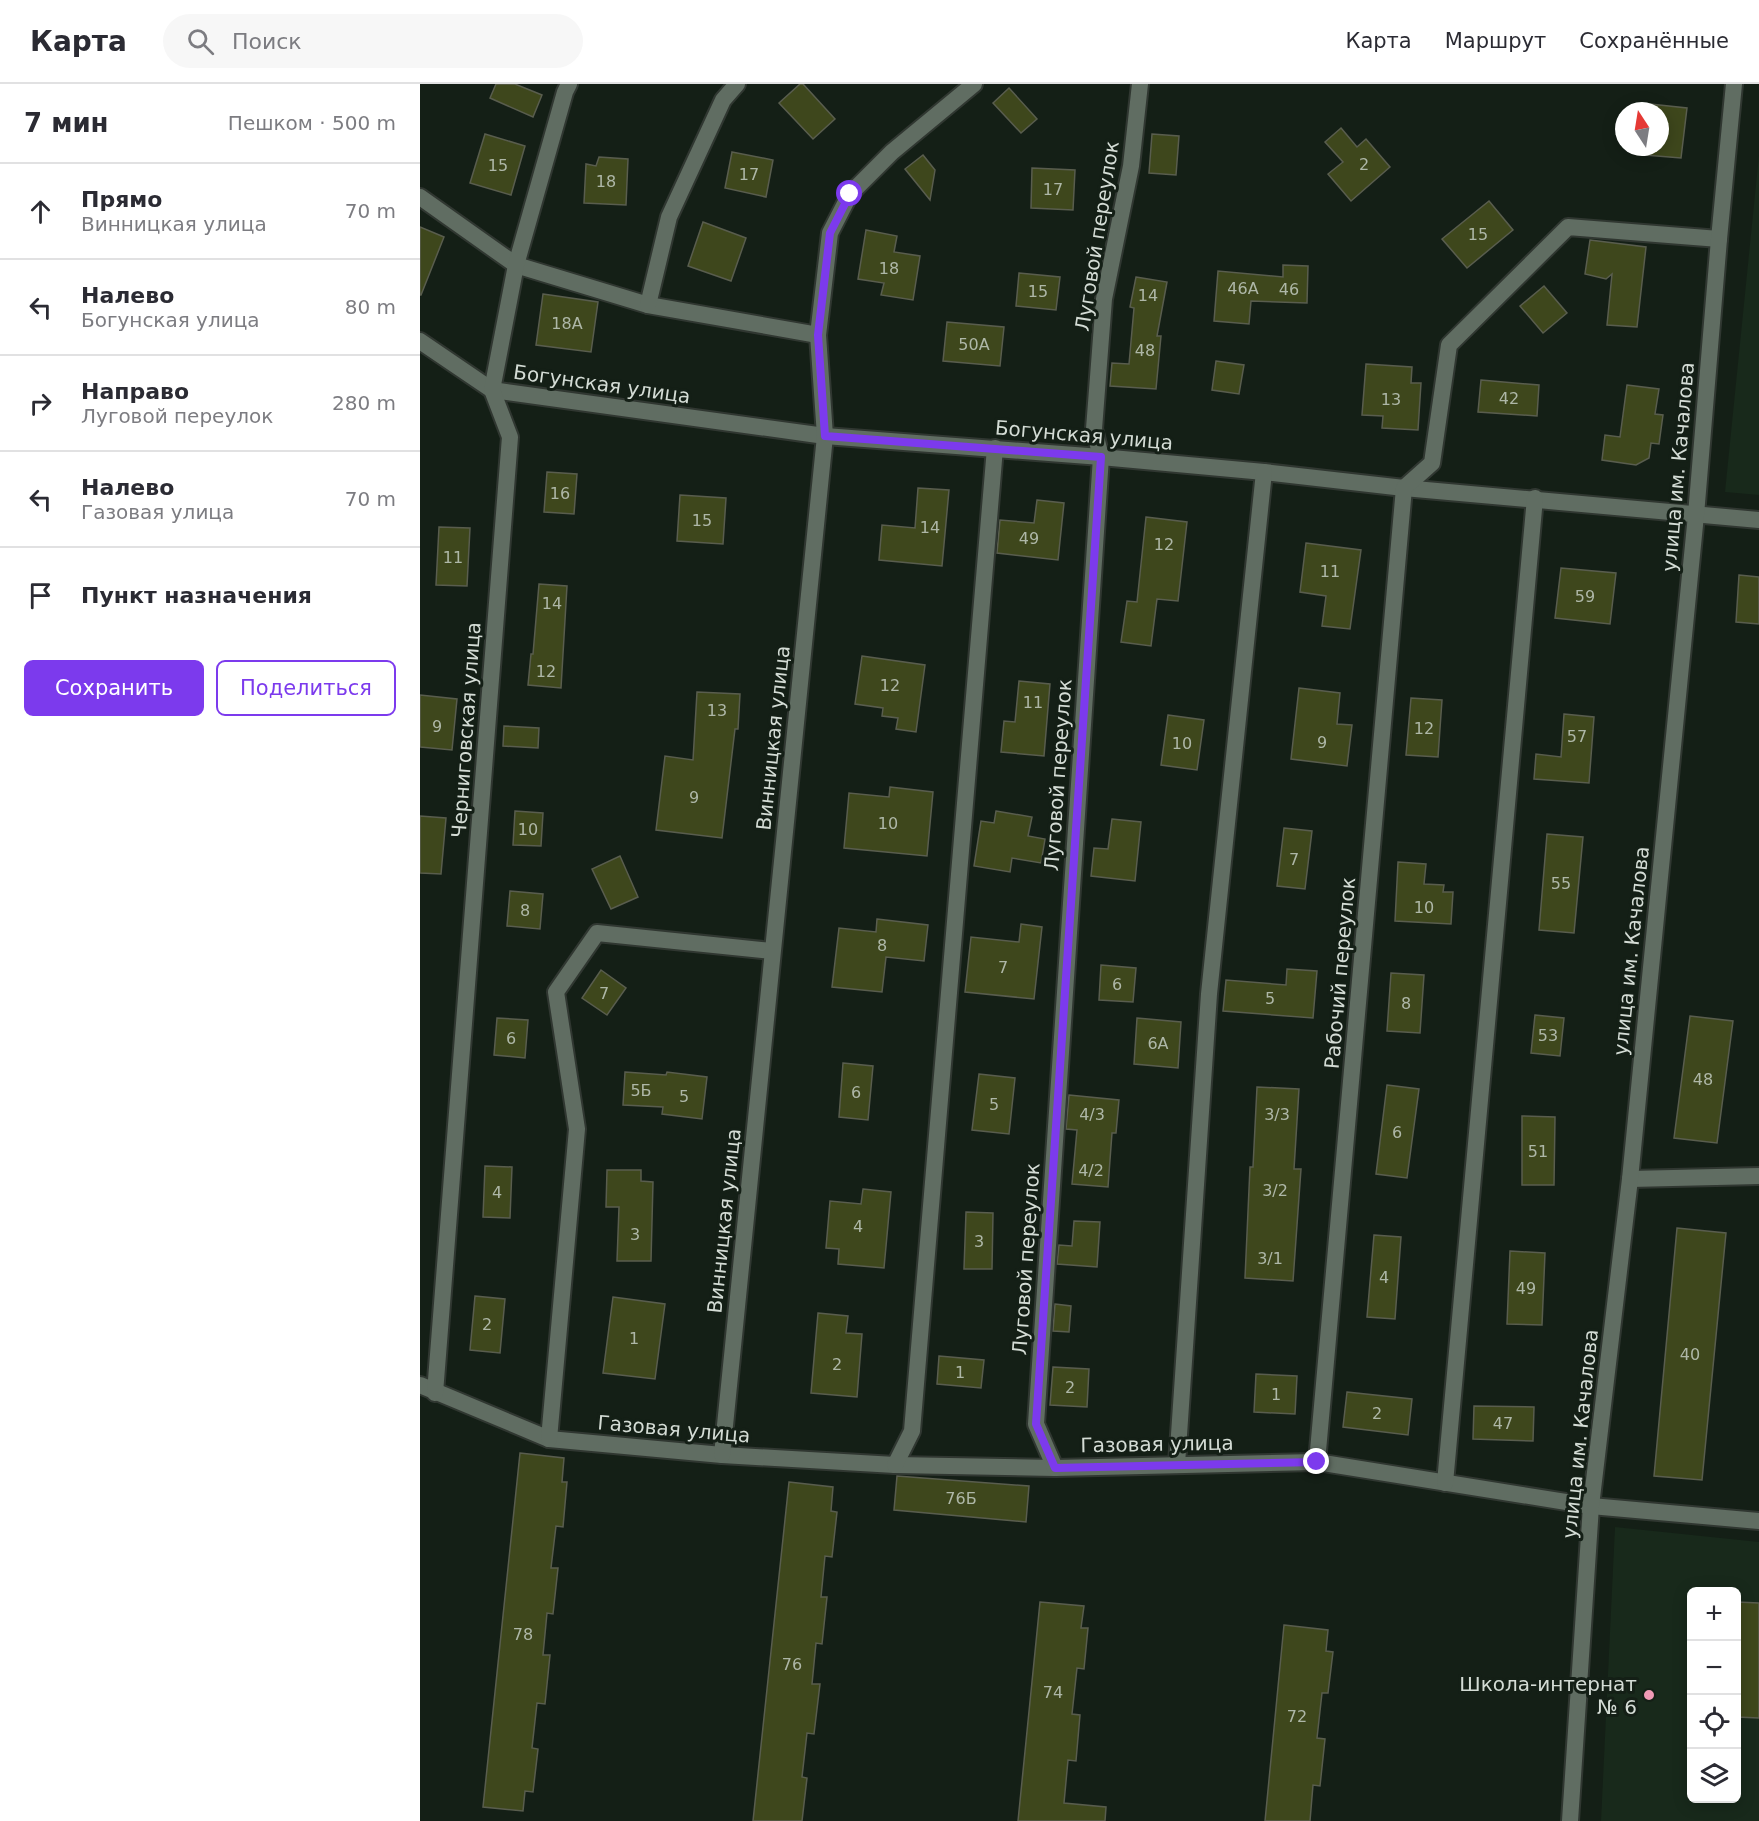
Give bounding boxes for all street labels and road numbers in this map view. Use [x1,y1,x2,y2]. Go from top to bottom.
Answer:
street label: Луговой переулок [1070,139,1124,333]
street label: Богунская улица [512,360,692,408]
street label: улица им. Качалова [1657,361,1699,573]
street label: Богунская улица [994,415,1174,455]
street label: Черниговская улица [446,621,486,839]
street label: Винницкая улица [751,644,795,832]
street label: Луговой переулок [1039,678,1077,872]
street label: улица им. Качалова [1608,845,1654,1057]
street label: Рабочий переулок [1320,876,1360,1070]
street label: Винницкая улица [702,1127,746,1315]
street label: Луговой переулок [1007,1162,1045,1356]
street label: улица им. Качалова [1557,1328,1603,1540]
street label: Газовая улица [597,1410,751,1448]
street label: Газовая улица [1080,1431,1234,1457]

